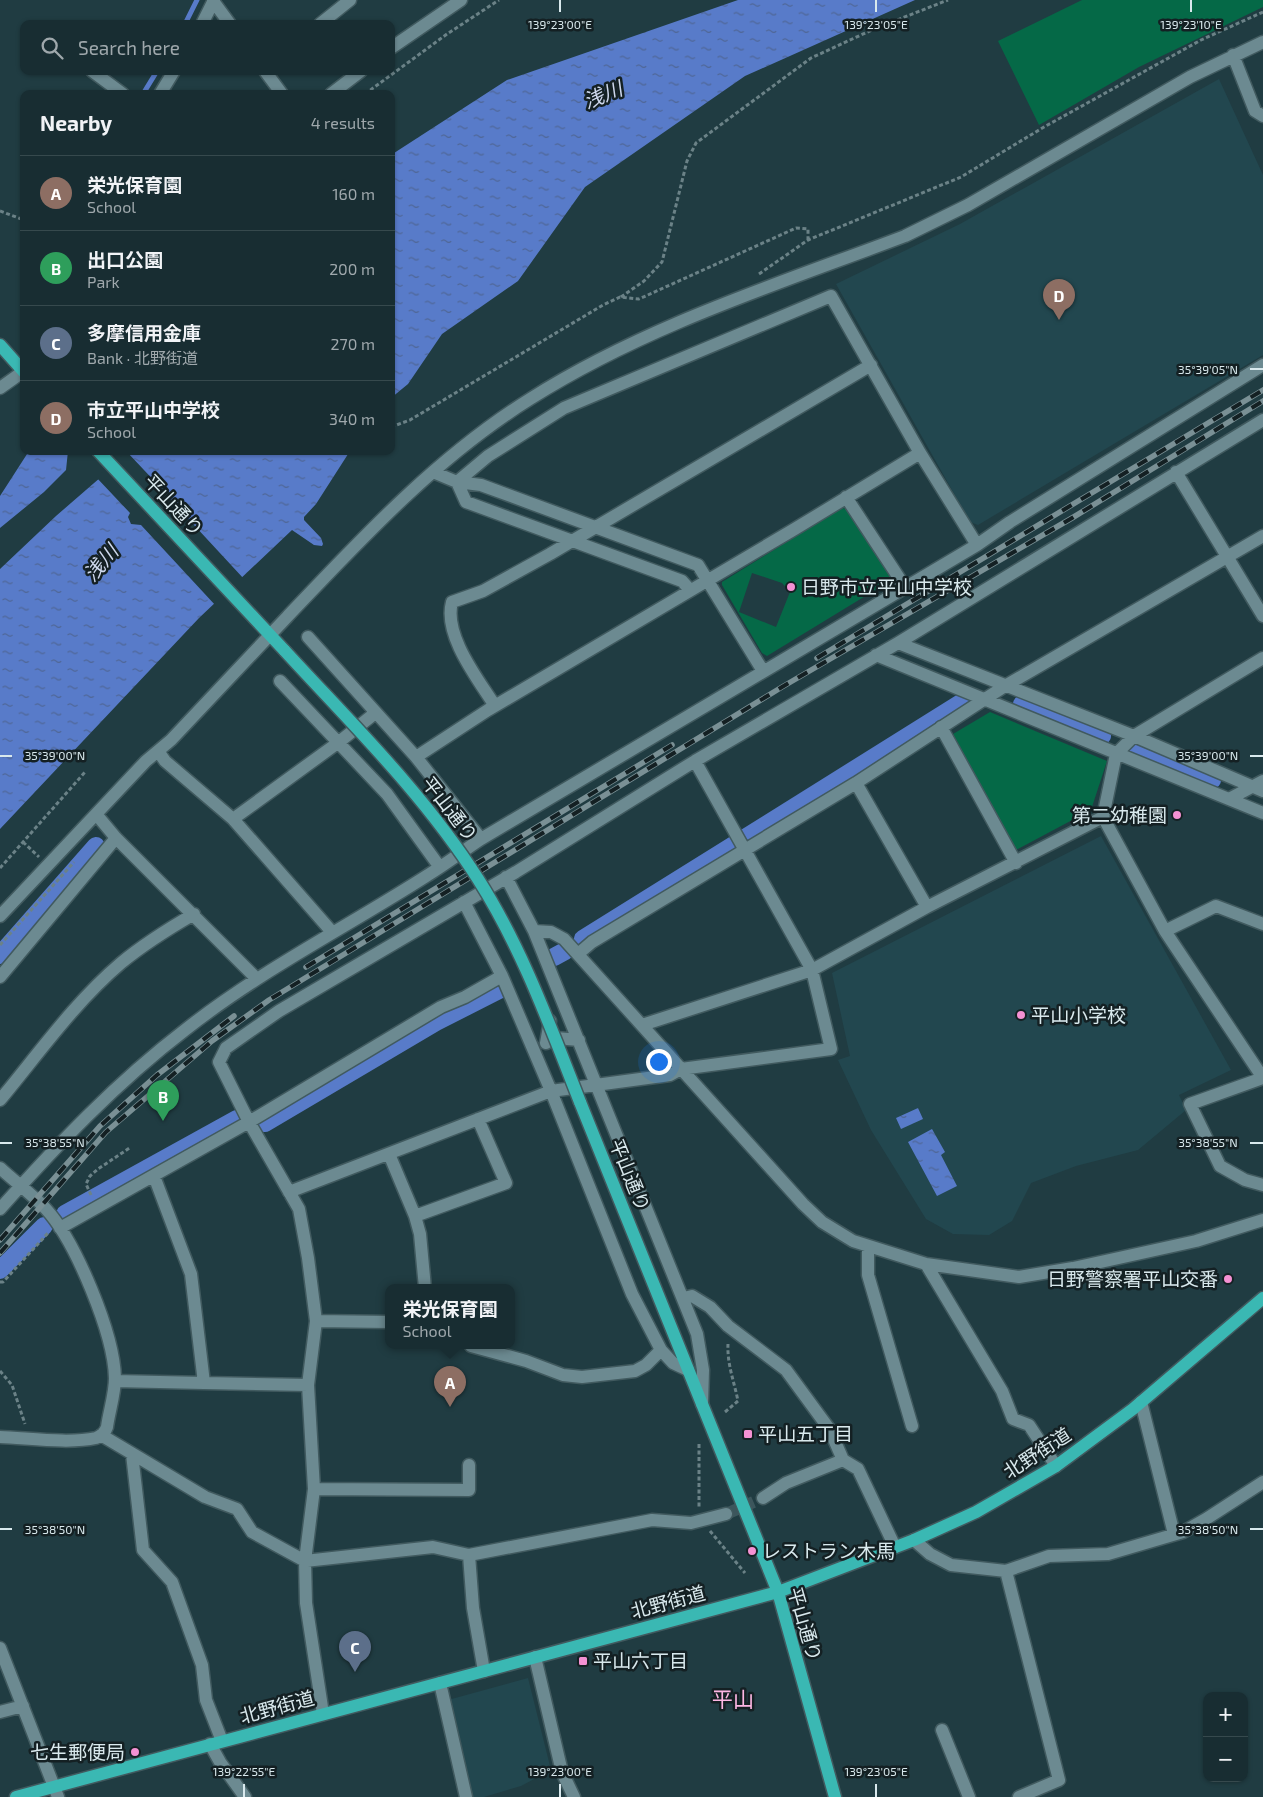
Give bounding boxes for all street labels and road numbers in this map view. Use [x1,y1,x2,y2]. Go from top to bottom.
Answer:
street label: 平山通り [140,469,209,540]
street label: 平山通り [418,772,483,846]
street label: 平山通り [606,1135,655,1214]
street label: 北野街道 [999,1422,1075,1483]
street label: 北野街道 [628,1581,708,1622]
street label: 平山通り [784,1584,827,1664]
street label: 北野街道 [237,1686,317,1727]

